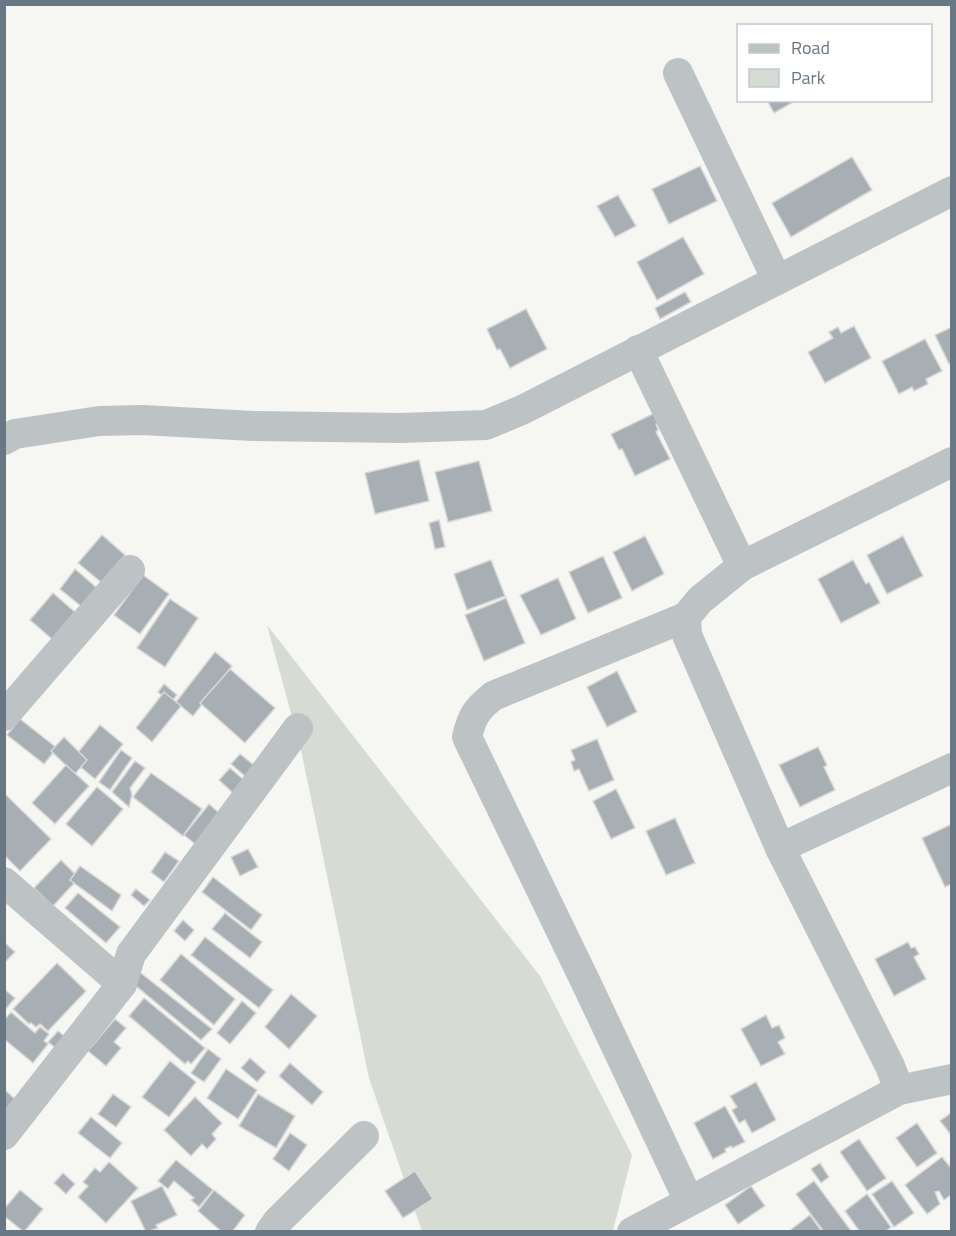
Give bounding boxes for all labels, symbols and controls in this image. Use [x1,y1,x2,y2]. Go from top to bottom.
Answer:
legend [737,24,932,102]
text: Road [791,34,830,61]
text: Park [791,64,826,91]

